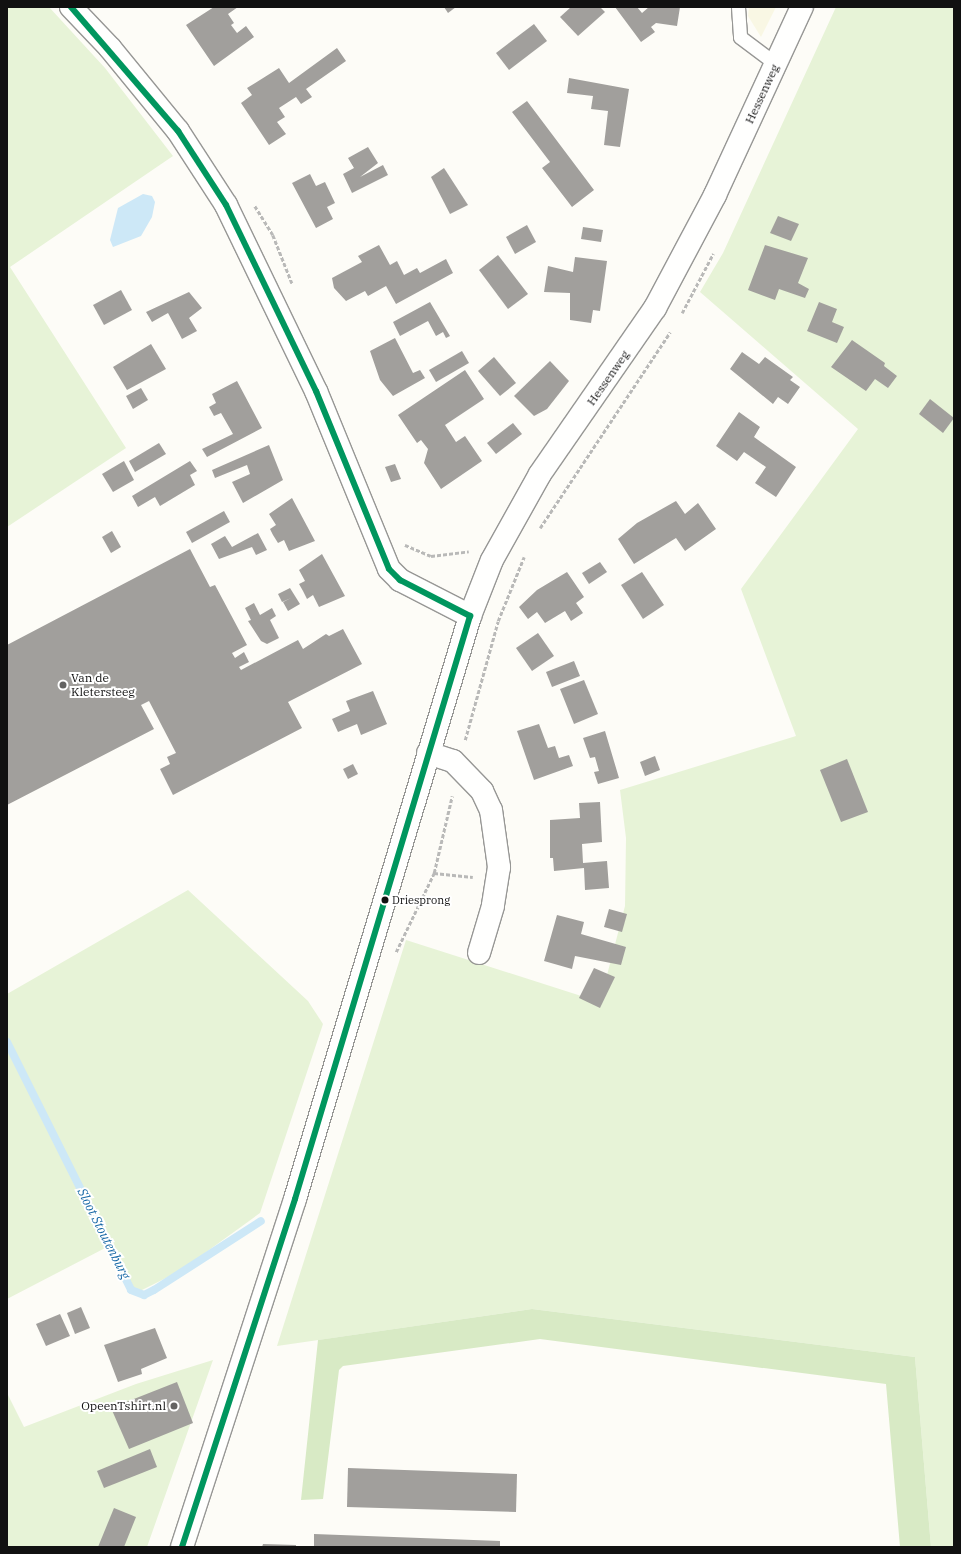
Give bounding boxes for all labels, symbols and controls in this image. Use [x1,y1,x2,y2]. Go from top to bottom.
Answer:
street label: Hessenweg [742,62,782,126]
street label: Hessenweg [584,348,632,408]
place label: Van de Kletersteeg [71,671,135,699]
marker: Van de Kletersteeg [58,680,68,690]
place label: Driesprong [392,893,450,907]
marker: Driesprong [380,895,390,905]
water label: Sloot Stoutenburg [73,1186,133,1282]
place label: OpeenTshirt.nl [81,1399,166,1413]
marker: OpeenTshirt.nl [169,1401,179,1411]

